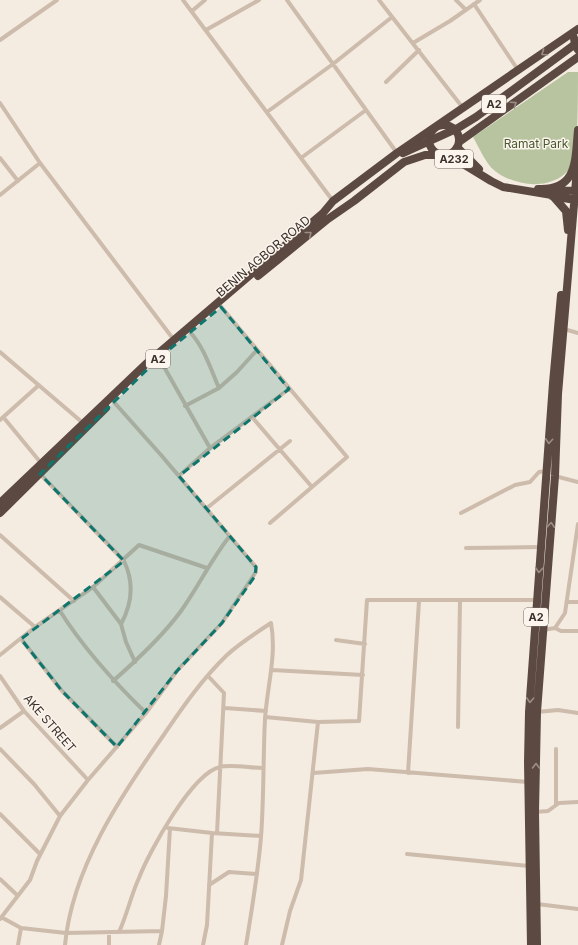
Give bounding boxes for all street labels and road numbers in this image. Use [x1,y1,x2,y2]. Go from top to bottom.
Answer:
road number: A2 [482,95,506,113]
road number: A232 [435,150,473,168]
street label: BENIN AGBOR ROAD [213,212,313,300]
road number: A2 [146,350,170,368]
road number: A2 [524,608,548,626]
street label: AKE STREET [21,691,80,755]

